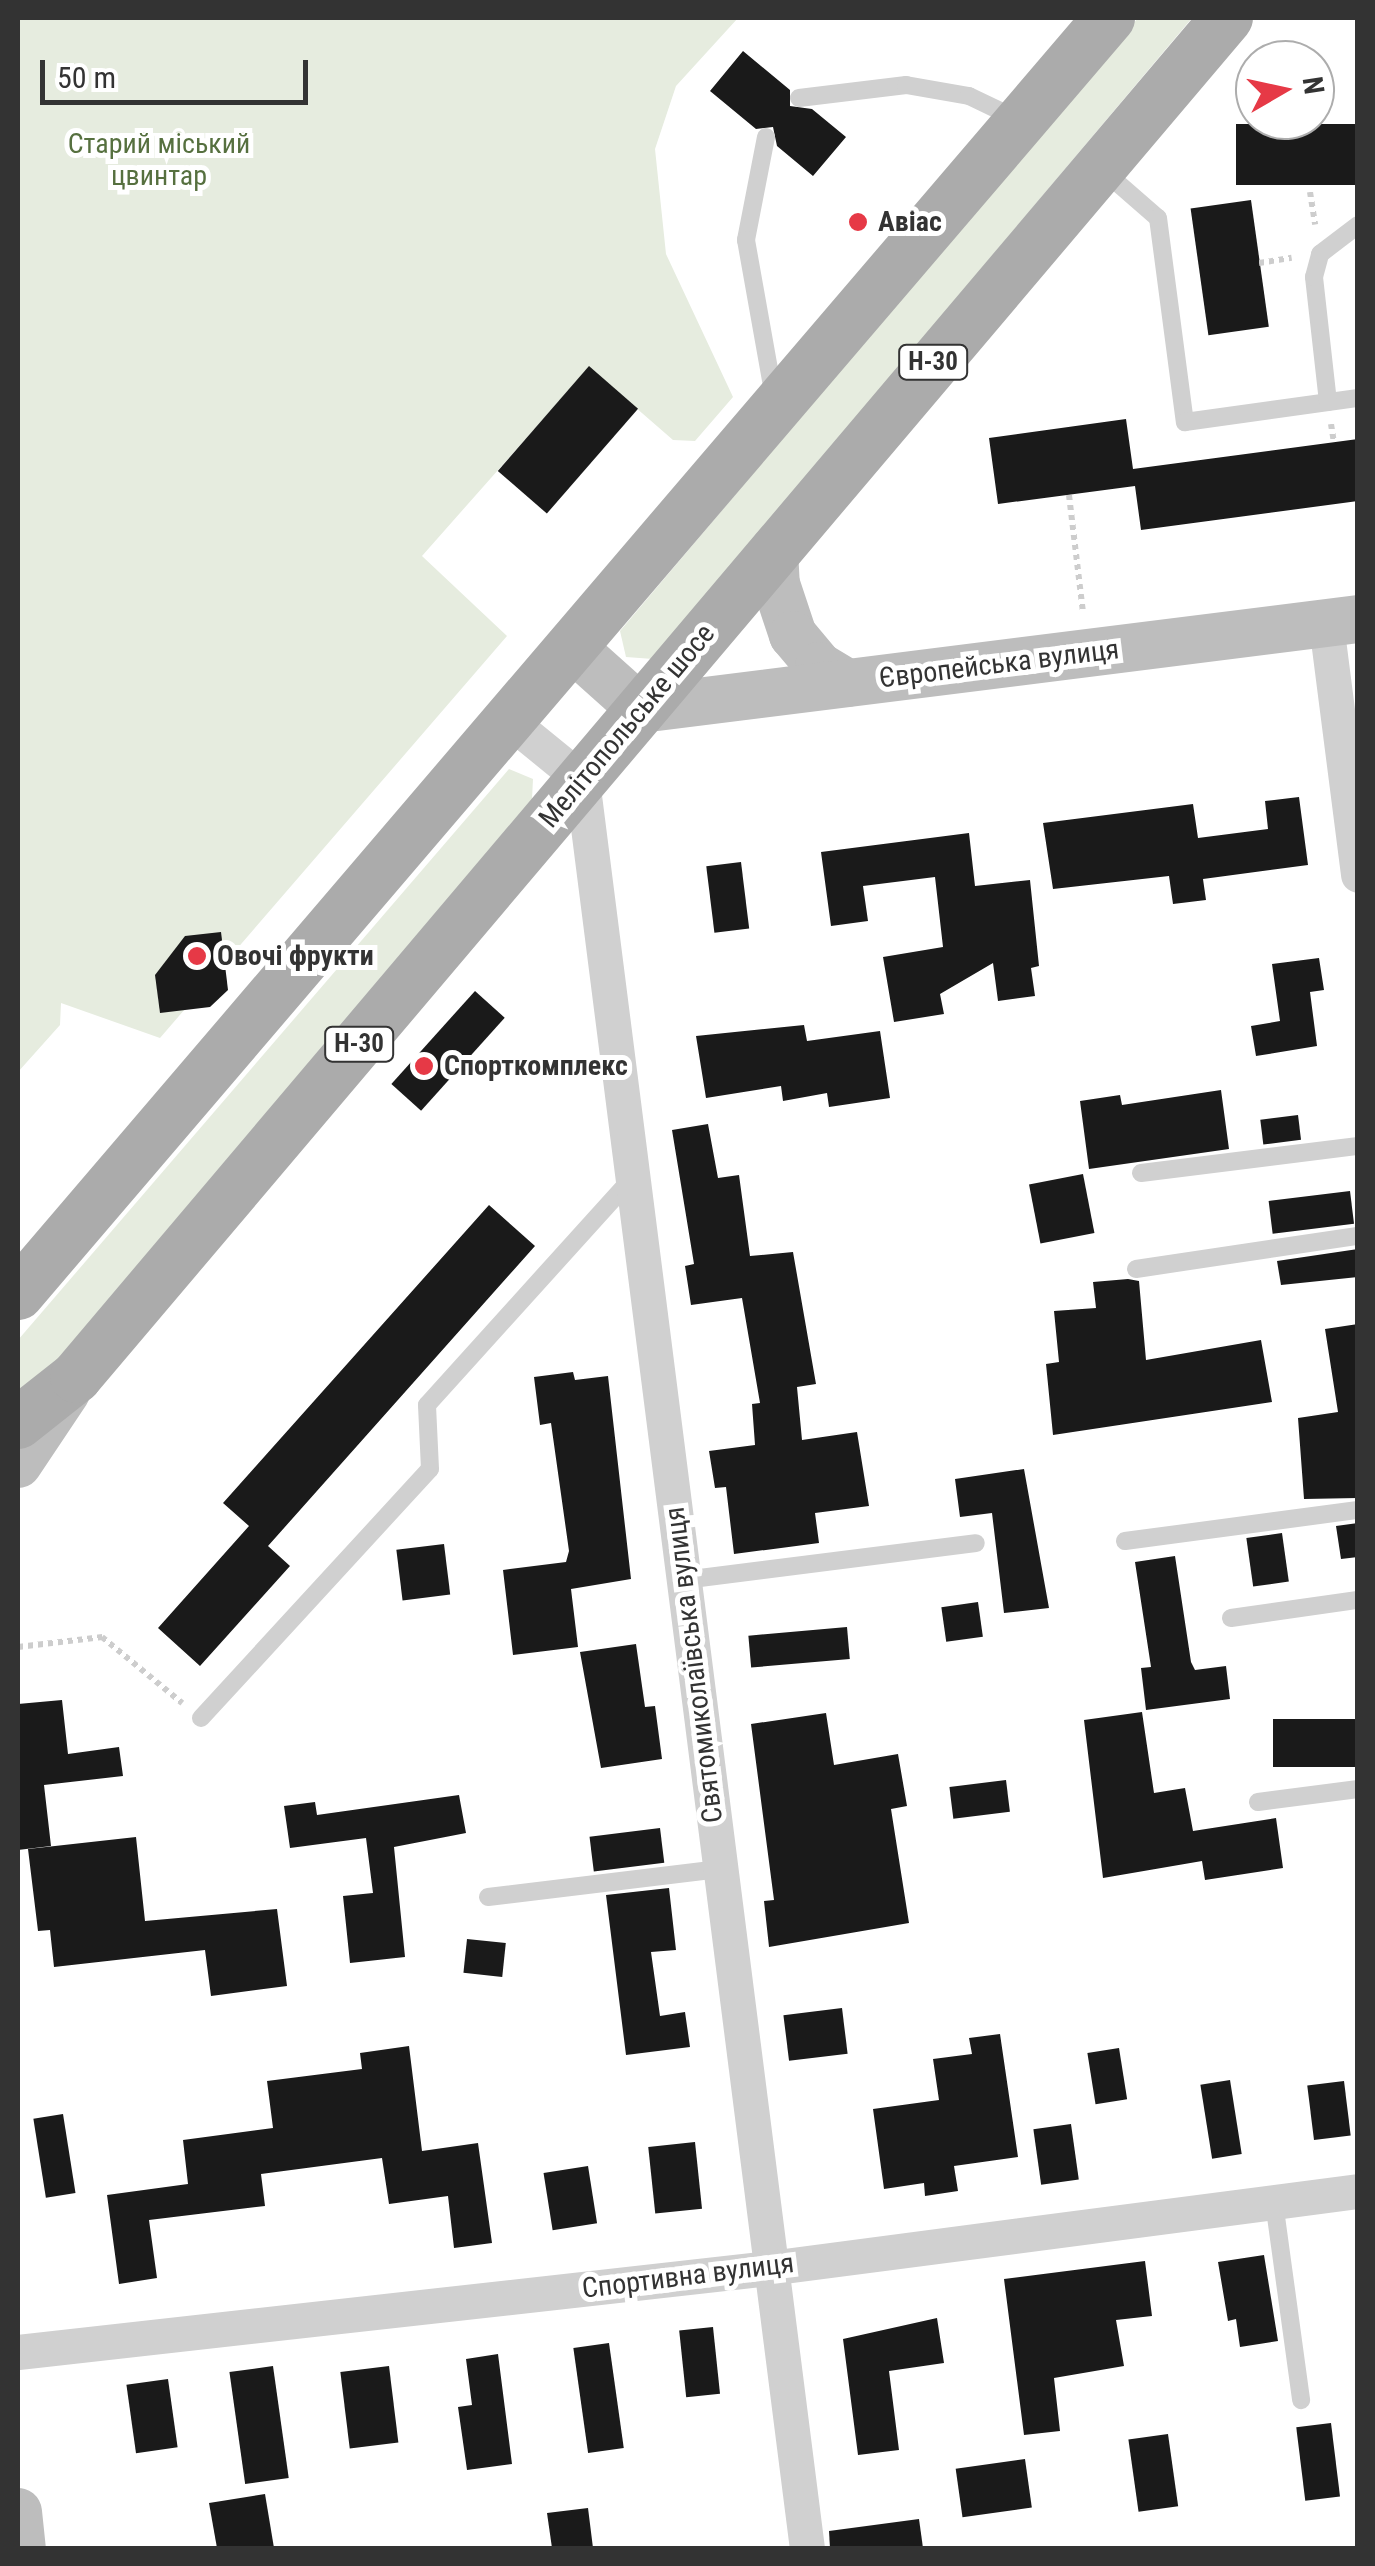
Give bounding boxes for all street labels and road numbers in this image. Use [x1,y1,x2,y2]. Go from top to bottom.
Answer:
road number: Н-30 [898,342,968,382]
street label: Мелітопольське шосе [532,617,722,835]
street label: Європейська вулиця [877,633,1121,695]
road number: Н-30 [324,1024,394,1064]
street label: Святомиколаївська вулиця [658,1505,730,1825]
street label: Спортивна вулиця [580,2246,796,2306]

